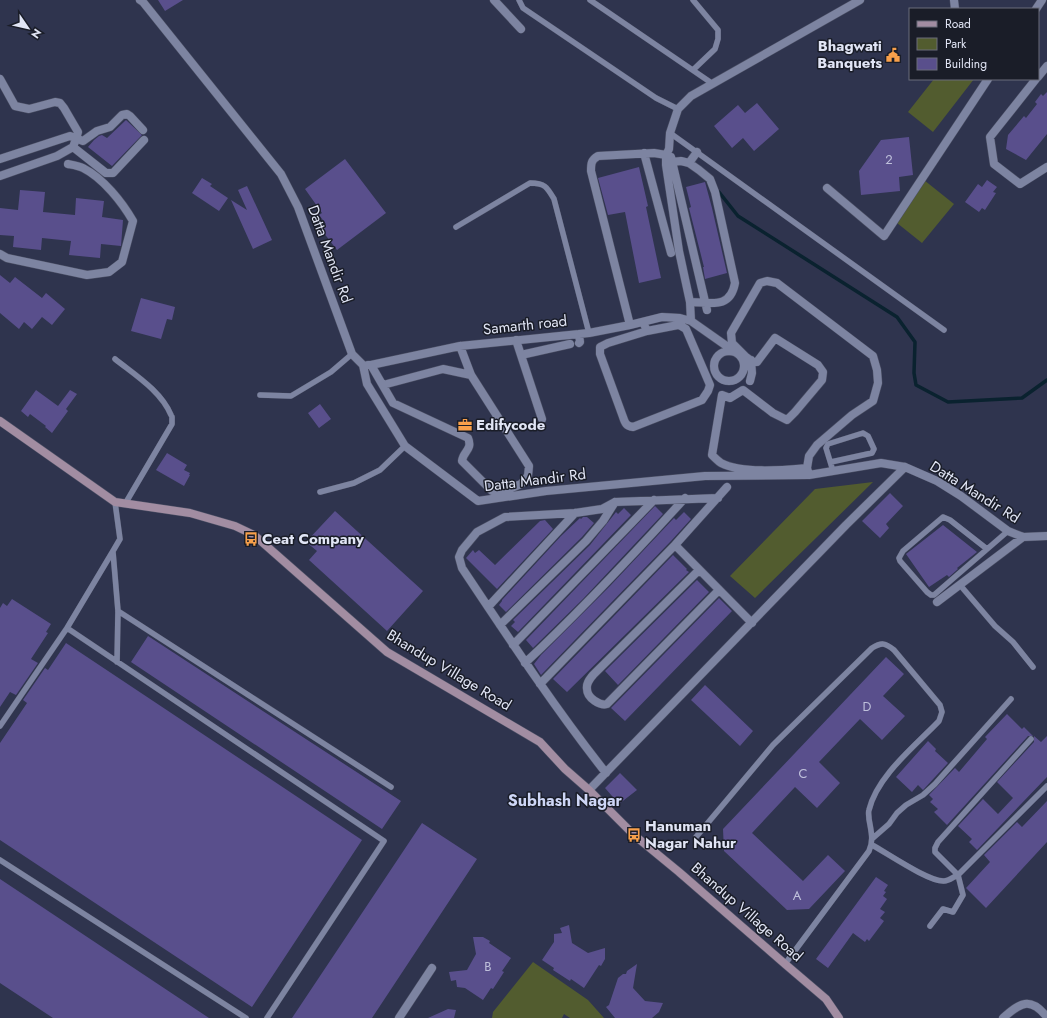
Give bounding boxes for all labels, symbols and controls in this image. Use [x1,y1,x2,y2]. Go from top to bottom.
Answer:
north arrow [8,8,48,48]
legend [909,8,1039,80]
text: Road [945,15,971,33]
text: N [27,25,45,42]
place label: Bhagwati Banquets [817,35,882,74]
text: Park [945,35,967,53]
public building icon: Bhagwati Banquets [885,47,901,63]
text: Building [945,55,987,73]
house number: 2 [885,150,893,169]
street label: Datta Mandir Rd [302,202,358,306]
street label: Samarth road [482,310,568,340]
place label: Edifycode [476,414,546,436]
office icon: Edifycode [457,417,473,433]
street label: Datta Mandir Rd [926,455,1024,529]
street label: Datta Mandir Rd [483,463,587,497]
place label: Ceat Company [262,528,364,550]
bus stop icon: Ceat Company [243,531,259,547]
street label: Bhandup Village Road [383,624,515,716]
house number: D [863,697,872,716]
house number: C [799,764,807,783]
district label: Subhash Nagar [508,789,623,812]
place label: Hanuman Nagar Nahur [645,815,737,854]
bus stop icon: Hanuman Nagar Nahur [626,827,642,843]
street label: Bhandup Village Road [686,857,808,967]
house number: A [793,886,802,905]
house number: B [484,957,492,976]

